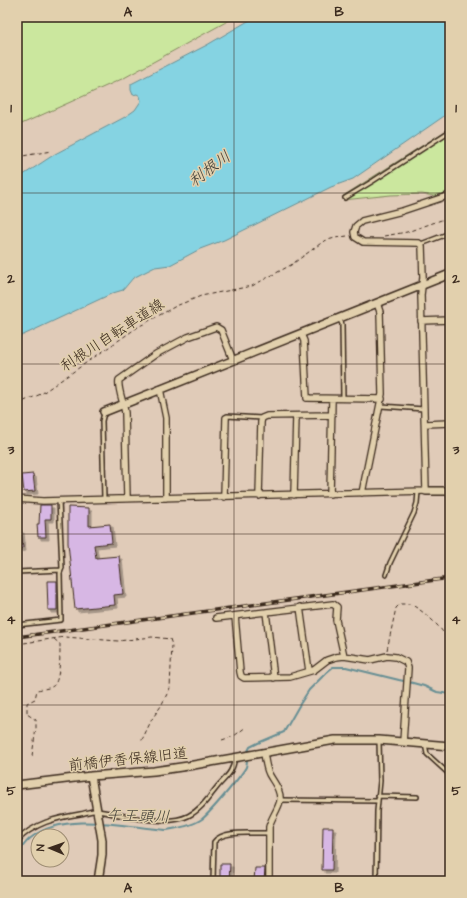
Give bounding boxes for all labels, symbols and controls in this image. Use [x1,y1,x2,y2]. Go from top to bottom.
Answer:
text: A [124,3,133,21]
text: B [334,3,344,21]
text: 1 [10,99,12,117]
text: 1 [455,99,457,117]
water label: 利根川 [184,146,235,192]
text: 2 [6,270,15,288]
text: 2 [451,270,460,288]
street label: 利根川自転車道線 [56,294,168,377]
text: 3 [7,441,15,459]
text: 3 [452,441,460,459]
text: 4 [7,611,16,629]
text: 4 [452,611,461,629]
street label: 前橋伊香保線旧道 [67,743,189,776]
text: 5 [6,782,16,800]
text: 5 [451,782,461,800]
water label: 午王頭川 [106,804,170,828]
north arrow [30,828,70,868]
text: N [33,844,48,851]
text: A [124,879,133,897]
text: B [334,879,344,897]

